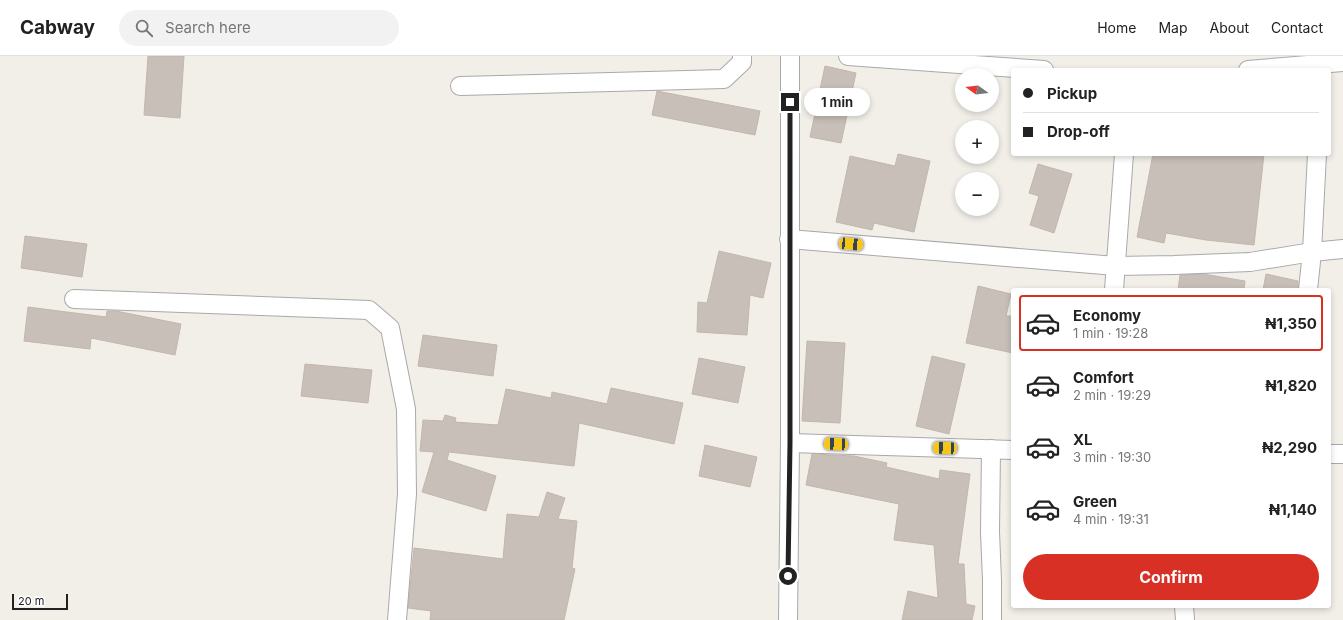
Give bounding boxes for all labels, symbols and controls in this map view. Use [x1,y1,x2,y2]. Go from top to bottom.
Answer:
search box [119,10,399,46]
text: Cabway [20,16,95,39]
icon: search [133,17,155,39]
text: Search here [165,18,251,37]
text: Home [1097,19,1136,36]
text: Map [1158,19,1188,36]
text: About [1210,19,1249,36]
text: Contact [1271,19,1323,36]
north arrow [955,68,999,112]
map controls [955,68,999,216]
text: Pickup [1047,84,1097,103]
callout: 1 min [804,88,870,116]
route end [781,93,799,111]
text: 1 min [821,94,853,110]
button: + [955,120,999,164]
text: Drop-off [1047,122,1110,141]
button: − [955,172,999,216]
car [839,237,863,251]
icon: car [1025,305,1061,341]
text: Economy [1073,306,1141,325]
text: ₦1,350 [1265,314,1317,333]
text: 1 min · 19:28 [1073,325,1148,341]
icon: car [1025,367,1061,403]
text: Comfort [1073,368,1134,387]
text: ₦1,820 [1265,376,1317,395]
text: 2 min · 19:29 [1073,387,1151,403]
icon: car [1025,429,1061,465]
text: XL [1073,430,1093,449]
car [824,438,848,450]
text: ₦2,290 [1262,438,1317,457]
car [933,442,957,454]
text: 3 min · 19:30 [1073,449,1151,465]
icon: car [1025,491,1061,527]
text: Green [1073,492,1117,511]
text: ₦1,140 [1269,500,1317,519]
text: 4 min · 19:31 [1073,511,1149,527]
button: Confirm [1023,554,1319,600]
route start [779,567,797,585]
scale bar [12,592,68,611]
text: 20 m [18,594,44,608]

